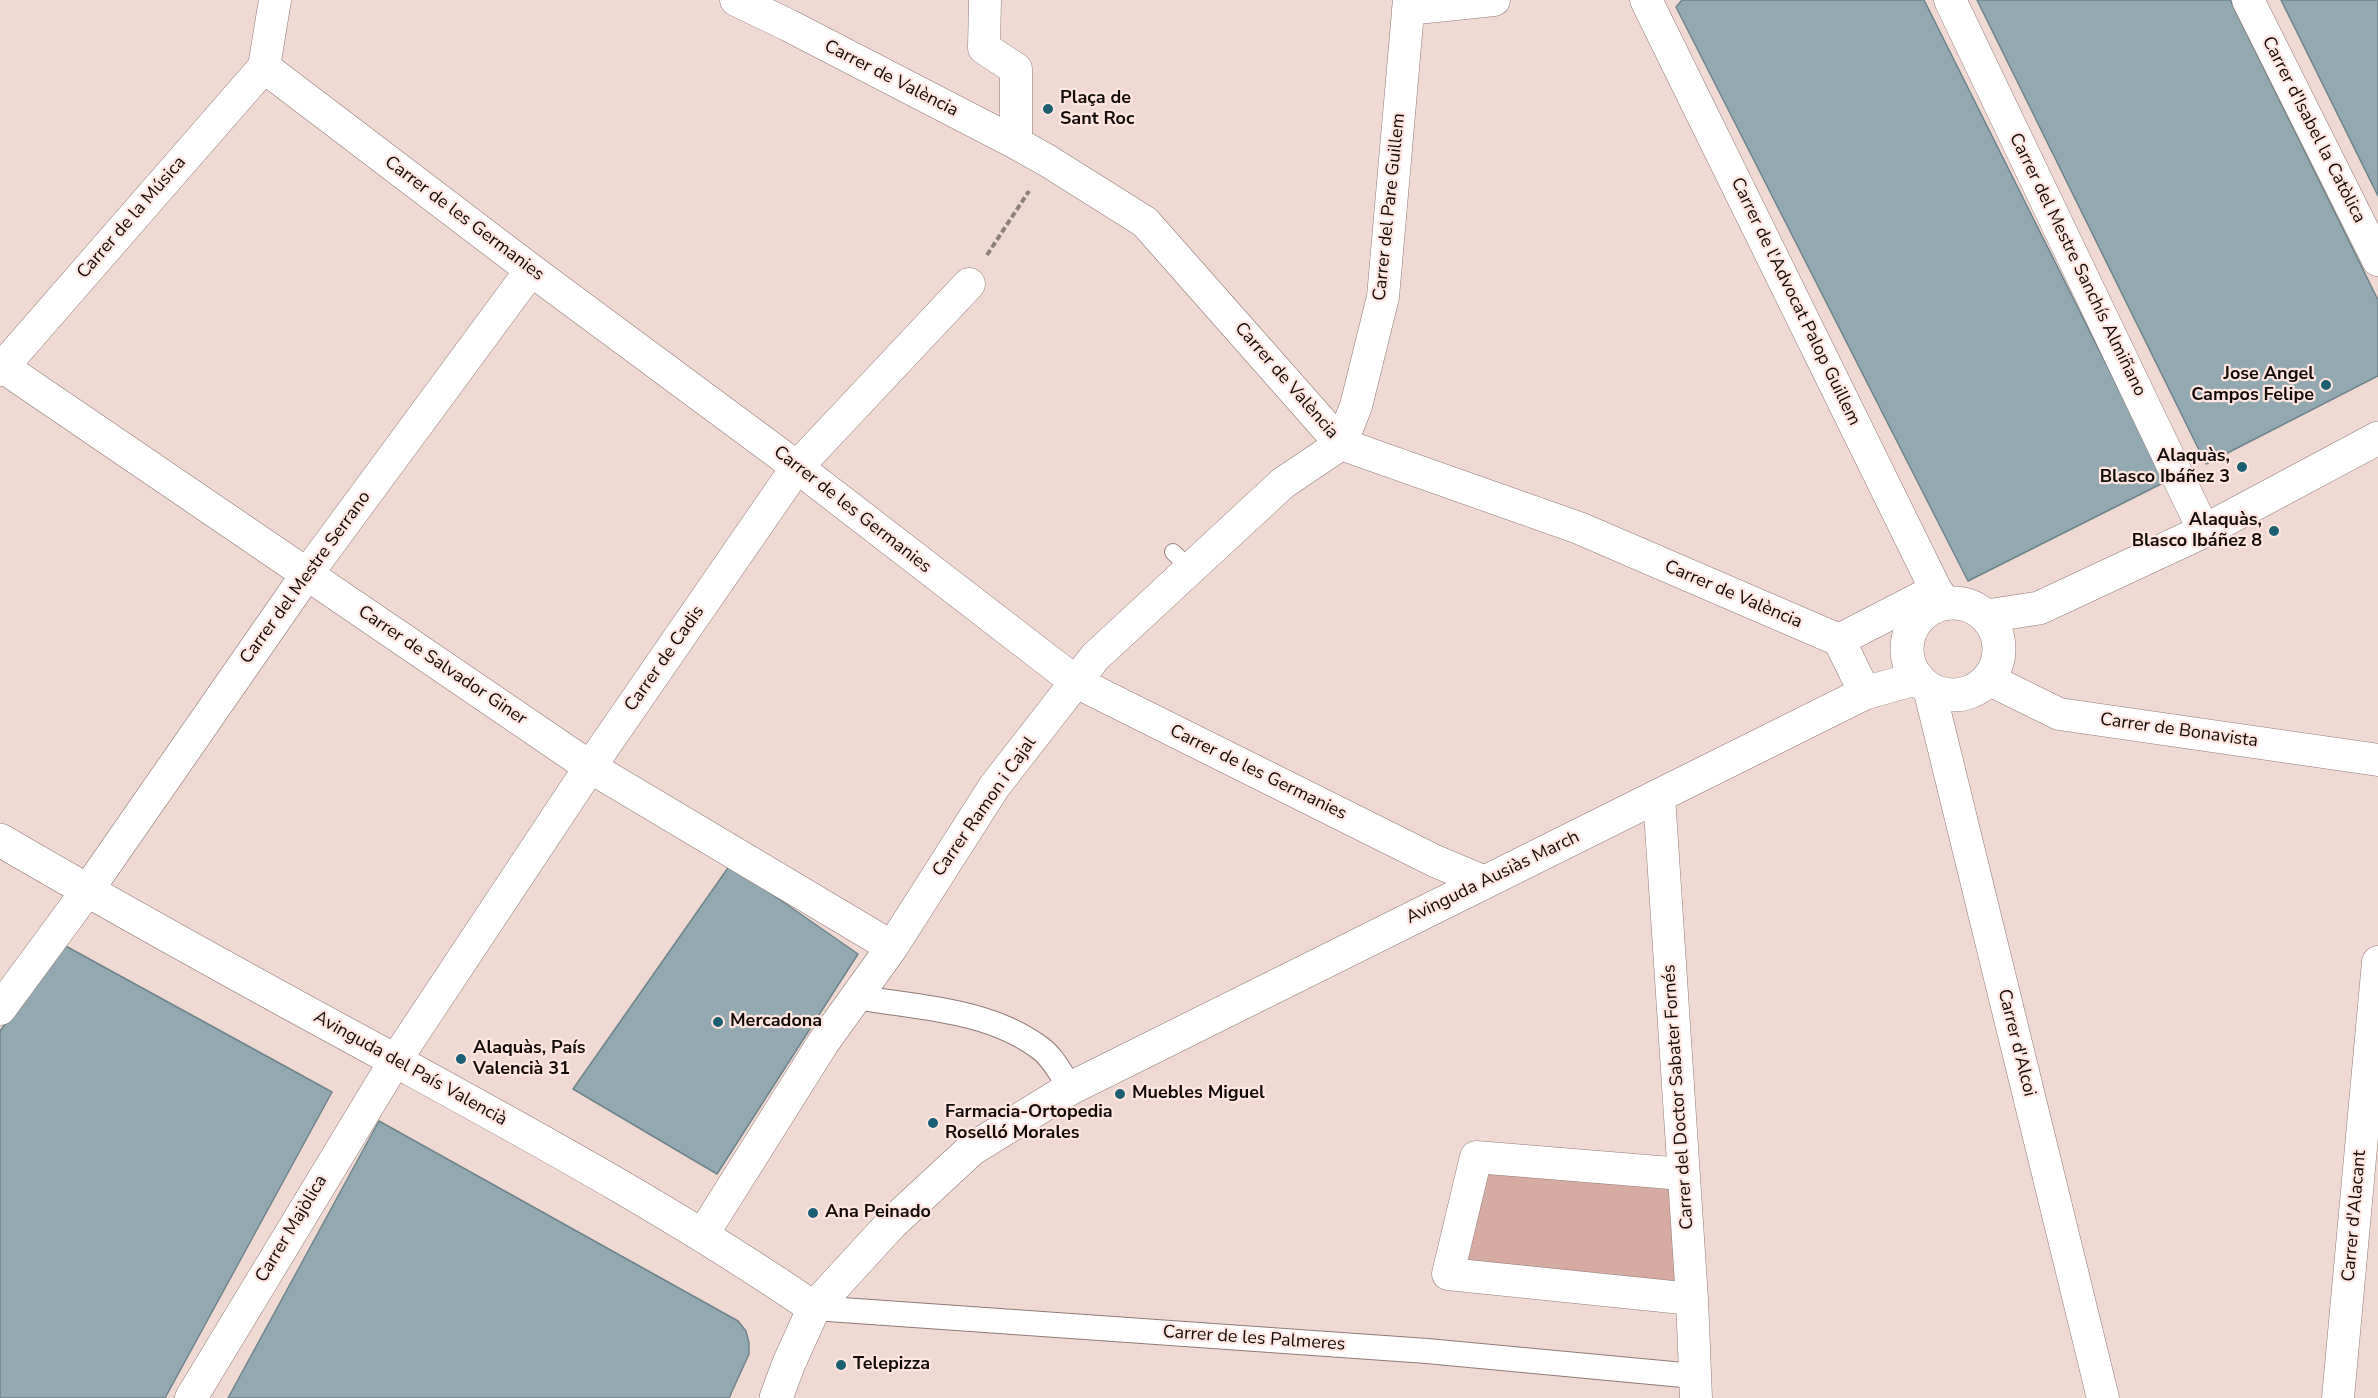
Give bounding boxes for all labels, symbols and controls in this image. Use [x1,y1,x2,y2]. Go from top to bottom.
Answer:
street label: Carrer d'Isabel la Catòlica [2257,33,2369,227]
street label: Carrer de València [820,36,962,122]
place label: Plaça de Sant Roc [1060,88,1134,130]
marker: Plaça de Sant Roc [1041,102,1055,116]
street label: Carrer del Pare Guillem [1369,112,1411,302]
street label: Carrer del Mestre Sanchís Almiñano [2004,130,2150,400]
street label: Carrer de la Música [73,152,191,284]
street label: Carrer de les Germanies [380,152,548,286]
street label: Carrer de l'Advocat Palop Guillem [1725,174,1865,430]
street label: Carrer de València [1229,318,1343,444]
place label: Jose Angel Campos Felipe [2191,364,2314,406]
marker: Jose Angel Campos Felipe [2319,378,2333,392]
street label: Carrer de les Germanies [769,442,935,578]
place label: Alaquàs, Blasco Ibáñez 3 [2100,446,2230,488]
marker: Alaquàs, Blasco Ibáñez 3 [2235,460,2249,474]
street label: Carrer del Mestre Serrano [236,487,376,669]
place label: Alaquàs, Blasco Ibáñez 8 [2132,510,2262,552]
marker: Alaquàs, Blasco Ibáñez 8 [2267,524,2281,538]
street label: Carrer de València [1661,556,1805,634]
street label: Carrer de Salvador Giner [354,601,530,731]
street label: Carrer de Cadis [621,602,709,716]
street label: Carrer de Bonavista [2099,709,2259,753]
street label: Carrer de les Germanies [1166,721,1350,825]
street label: Carrer Ramon i Cajal [929,733,1041,881]
street label: Avinguda Ausiàs March [1403,827,1583,929]
street label: Carrer del Doctor Sabater Fornés [1659,964,1699,1230]
street label: Carrer d'Alcoi [1992,987,2040,1099]
street label: Avinguda del País Valencià [310,1007,510,1131]
place label: Mercadona [730,1011,822,1033]
marker: Mercadona [711,1015,725,1029]
place label: Alaquàs, País Valencià 31 [473,1038,586,1080]
marker: Alaquàs, País Valencià 31 [454,1052,468,1066]
place label: Muebles Miguel [1132,1083,1265,1105]
marker: Muebles Miguel [1113,1087,1127,1101]
place label: Farmacia-Ortopedia Roselló Morales [945,1102,1113,1144]
marker: Farmacia-Ortopedia Roselló Morales [926,1116,940,1130]
street label: Carrer d'Alacant [2339,1150,2371,1282]
street label: Carrer Majòlica [252,1171,332,1287]
place label: Ana Peinado [825,1202,931,1224]
marker: Ana Peinado [806,1206,820,1220]
street label: Carrer de les Palmeres [1162,1322,1346,1356]
place label: Telepizza [853,1354,930,1376]
marker: Telepizza [834,1358,848,1372]

